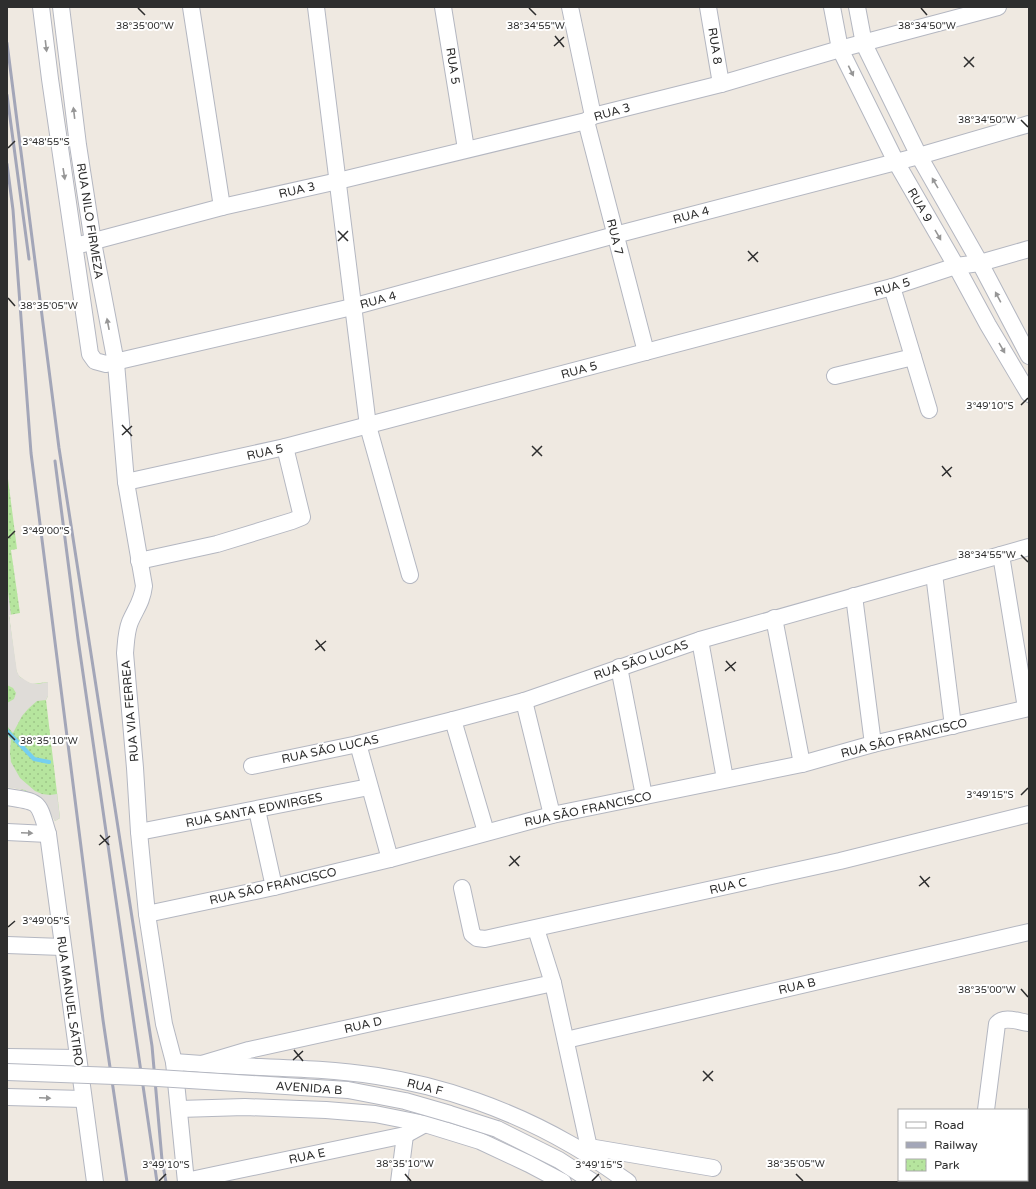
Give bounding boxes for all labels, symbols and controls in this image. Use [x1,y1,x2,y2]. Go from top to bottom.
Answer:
text: 38°35'00"W [116,20,174,32]
text: 38°34'55"W [507,20,565,32]
text: 38°34'50"W [898,20,956,32]
street label: RUA 8 [705,27,725,65]
one-way arrow [43,40,49,52]
street label: RUA 5 [443,47,463,85]
one-way arrow [848,65,854,76]
street label: RUA 3 [592,100,632,124]
one-way arrow [71,107,77,119]
text: 38°34'50"W [958,114,1016,126]
text: 3°48'55"S [22,136,70,148]
street label: RUA NILO FIRMEZA [74,162,106,280]
one-way arrow [61,168,67,180]
one-way arrow [931,177,938,189]
street label: RUA 3 [277,179,317,201]
street label: RUA 9 [905,185,935,225]
street label: RUA 4 [671,203,711,227]
street label: RUA 7 [604,217,626,257]
one-way arrow [934,229,941,241]
street label: RUA 5 [872,275,912,299]
street label: RUA 4 [358,288,398,312]
one-way arrow [995,291,1002,303]
text: 38°35'05"W [20,300,78,312]
one-way arrow [105,318,111,330]
one-way arrow [998,342,1005,354]
street label: RUA 5 [559,358,599,382]
text: 3°49'10"S [966,400,1014,412]
street label: RUA 5 [245,441,285,463]
text: 3°49'00"S [22,525,70,537]
text: 38°34'55"W [958,549,1016,561]
street label: RUA SÃO LUCAS [592,637,690,683]
street label: RUA VIA FERREA [119,660,141,762]
street label: RUA SÃO FRANCISCO [839,715,969,761]
street label: RUA SÃO LUCAS [280,732,380,766]
text: 38°35'10"W [20,735,78,747]
street label: RUA SÃO FRANCISCO [523,789,653,829]
text: 3°49'15"S [966,789,1014,801]
street label: RUA SANTA EDWIRGES [184,790,324,830]
one-way arrow [21,830,34,836]
street label: RUA SÃO FRANCISCO [208,865,338,907]
street label: RUA C [708,875,748,897]
text: 3°49'05"S [22,915,70,927]
street label: RUA MANUEL SÁTIRO [54,935,86,1067]
street label: RUA B [777,975,817,997]
text: 38°35'00"W [958,984,1016,996]
street label: RUA D [343,1014,383,1036]
street label: RUA F [405,1076,445,1098]
street label: AVENIDA B [275,1079,343,1097]
one-way arrow [39,1095,52,1101]
legend [898,1109,1028,1181]
text: Road [934,1118,964,1132]
text: Railway [934,1138,978,1152]
street label: RUA E [287,1145,327,1167]
text: 38°35'10"W [376,1158,434,1170]
text: 38°35'05"W [767,1158,825,1170]
text: Park [934,1158,960,1172]
text: 3°49'10"S [142,1159,190,1171]
text: 3°49'15"S [575,1159,623,1171]

